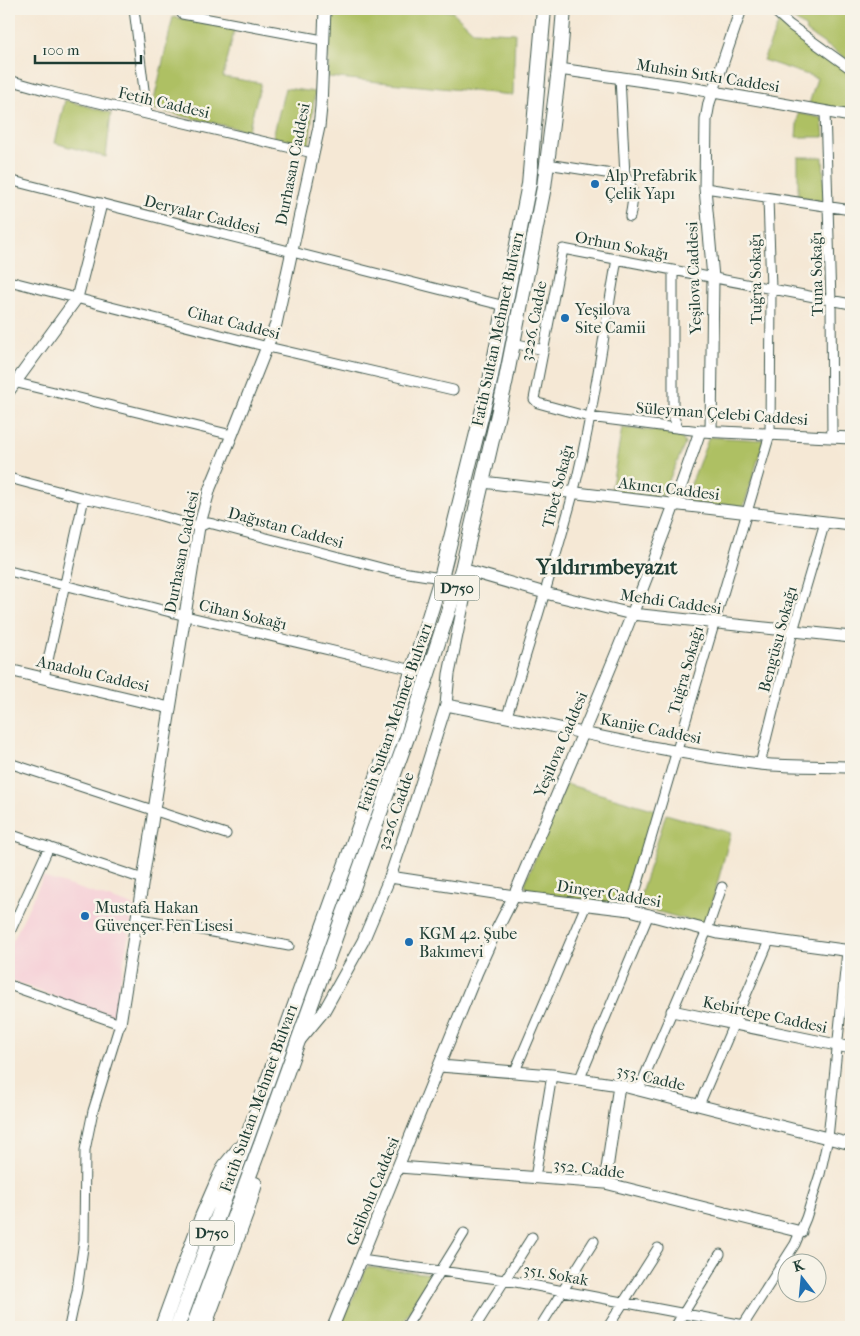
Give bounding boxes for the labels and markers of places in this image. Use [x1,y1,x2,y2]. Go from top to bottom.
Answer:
place label: Alp Prefabrik Çelik Yapı [604,166,698,204]
marker: Alp Prefabrik Çelik Yapı [589,178,601,190]
place label: Yeşilova Site Camii [574,300,646,337]
marker: Yeşilova Site Camii [559,312,571,324]
place label: Mustafa Hakan Güvençer Fen Lisesi [95,898,234,935]
marker: Mustafa Hakan Güvençer Fen Lisesi [79,910,91,922]
place label: KGM 42. Şube Bakımevi [419,924,517,961]
marker: KGM 42. Şube Bakımevi [403,936,415,948]

